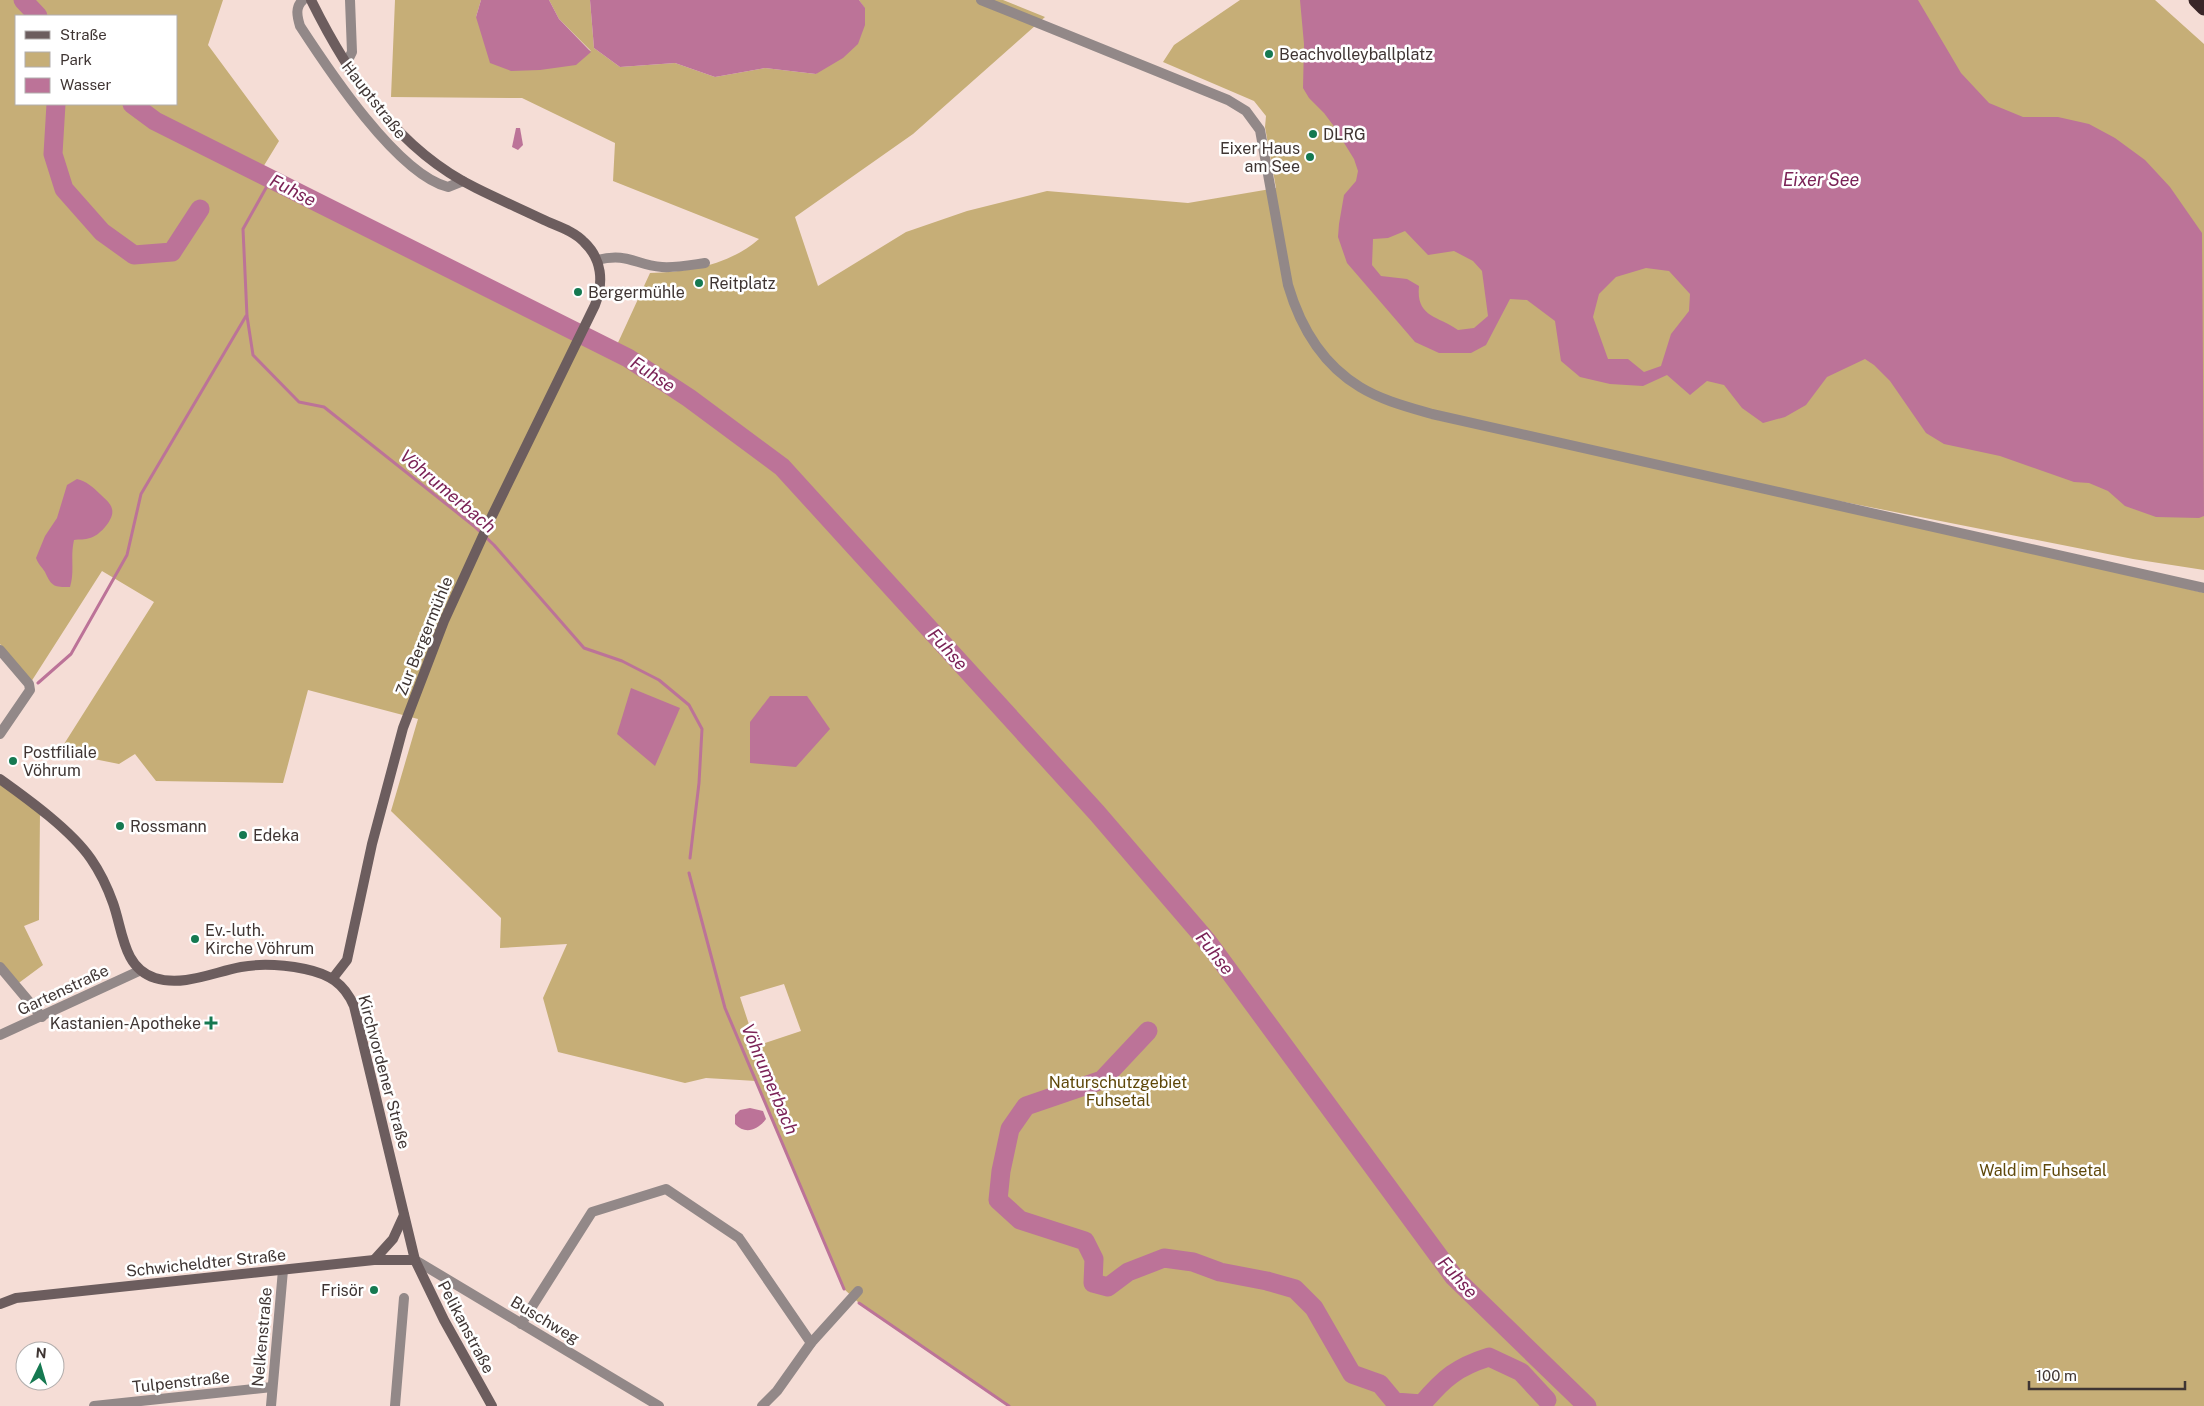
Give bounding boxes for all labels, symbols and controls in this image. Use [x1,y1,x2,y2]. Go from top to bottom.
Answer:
legend [15,15,178,105]
text: Straße [60,26,107,43]
place label: Beachvolleyballplatz [1279,45,1433,64]
marker: Beachvolleyballplatz [1263,48,1275,60]
text: Park [60,51,92,68]
street label: Hauptstraße [338,57,410,143]
text: Wasser [60,76,112,93]
place label: DLRG [1323,125,1366,144]
marker: DLRG [1307,128,1319,140]
place label: Eixer Haus am See [1220,139,1300,176]
marker: Eixer Haus am See [1304,151,1316,163]
water label: Eixer See [1783,169,1860,190]
water label: Fuhse [266,170,320,211]
place label: Reitplatz [709,274,776,293]
marker: Reitplatz [693,277,705,289]
place label: Bergermühle [588,283,685,302]
marker: Bergermühle [572,286,584,298]
water label: Fuhse [627,352,679,396]
water label: Vöhrumerbach [396,445,500,537]
street label: Zur Bergermühle [391,574,457,698]
water label: Fuhse [924,624,972,674]
place label: Postfiliale Vöhrum [23,743,97,780]
marker: Postfiliale Vöhrum [7,755,19,767]
place label: Rossmann [130,817,207,836]
marker: Rossmann [114,820,126,832]
place label: Edeka [253,826,299,845]
marker: Edeka [237,829,249,841]
place label: Ev.-luth. Kirche Vöhrum [205,921,314,958]
water label: Fuhse [1192,927,1238,979]
marker: Ev.-luth. Kirche Vöhrum [189,933,201,945]
street label: Gartenstraße [14,961,112,1019]
street label: Kirchvordener Straße [354,993,414,1151]
place label: Kastanien-Apotheke [50,1014,201,1033]
marker: Kastanien-Apotheke [205,1017,217,1029]
water label: Vöhrumerbach [737,1020,803,1138]
park label: Naturschutzgebiet Fuhsetal [1049,1073,1187,1110]
park label: Wald im Fuhsetal [1979,1161,2107,1180]
street label: Schwicheldter Straße [125,1245,287,1281]
water label: Fuhse [1434,1252,1482,1302]
street label: Pelikanstraße [434,1277,498,1377]
place label: Frisör [321,1281,364,1300]
marker: Frisör [368,1284,380,1296]
street label: Nelkenstraße [248,1286,276,1388]
street label: Buschweg [507,1292,583,1348]
north arrow [15,1341,65,1391]
text: N [35,1345,47,1361]
scale bar [2029,1358,2185,1390]
street label: Tulpenstraße [131,1367,231,1397]
text: 100 m [2036,1367,2077,1384]

